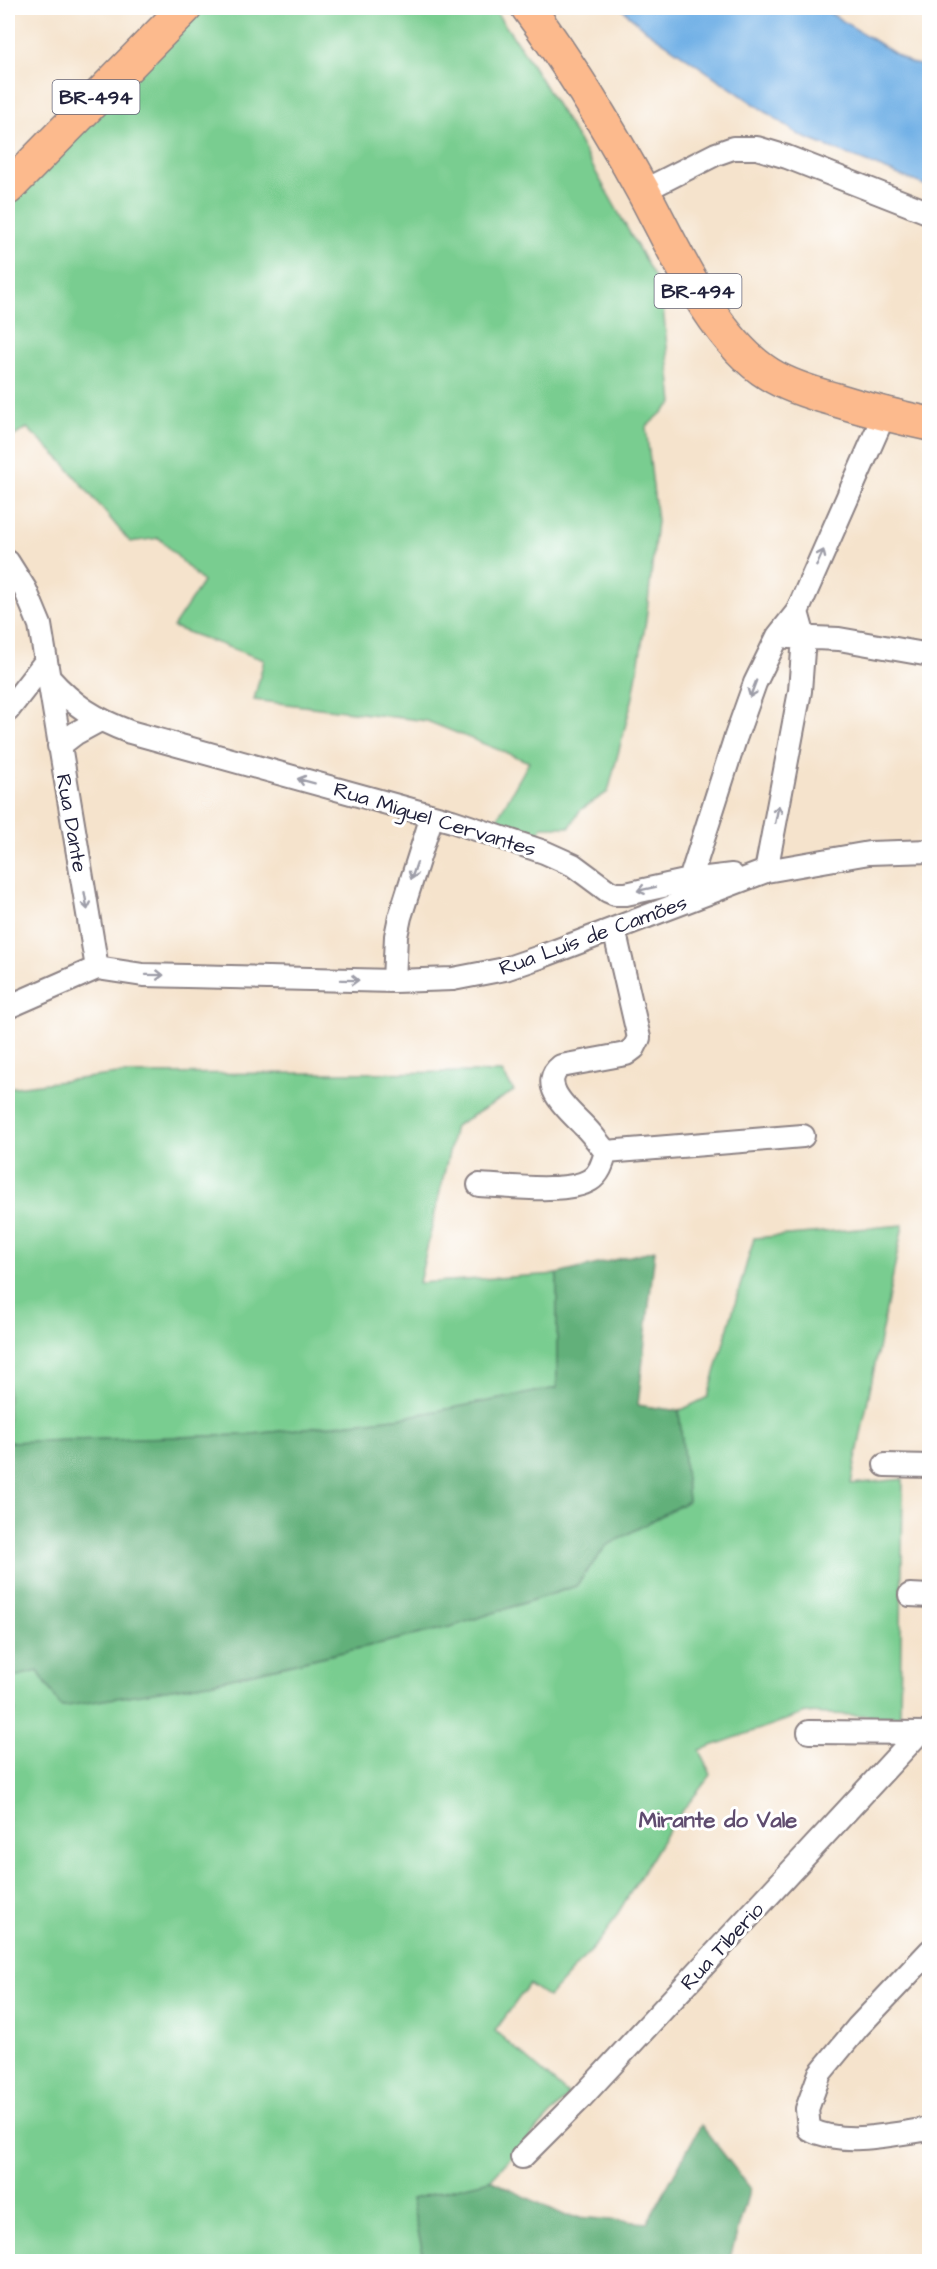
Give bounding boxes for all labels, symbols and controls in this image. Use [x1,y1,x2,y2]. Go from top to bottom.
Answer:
road number: BR-494 [52,80,140,114]
road number: BR-494 [654,274,742,308]
one-way arrow [815,550,827,568]
one-way arrow [747,679,758,698]
street label: Rua Dante [49,772,94,875]
one-way arrow [297,774,316,786]
street label: Rua Miguel Cervantes [330,775,540,866]
one-way arrow [772,804,783,824]
one-way arrow [407,861,418,880]
one-way arrow [637,884,656,896]
street label: Rua Luís de Camões [495,888,691,983]
one-way arrow [80,891,91,911]
one-way arrow [145,970,165,981]
one-way arrow [340,974,360,986]
district label: Mirante do Vale [639,1805,797,1836]
street label: Rua Tiberio [674,1896,771,1997]

